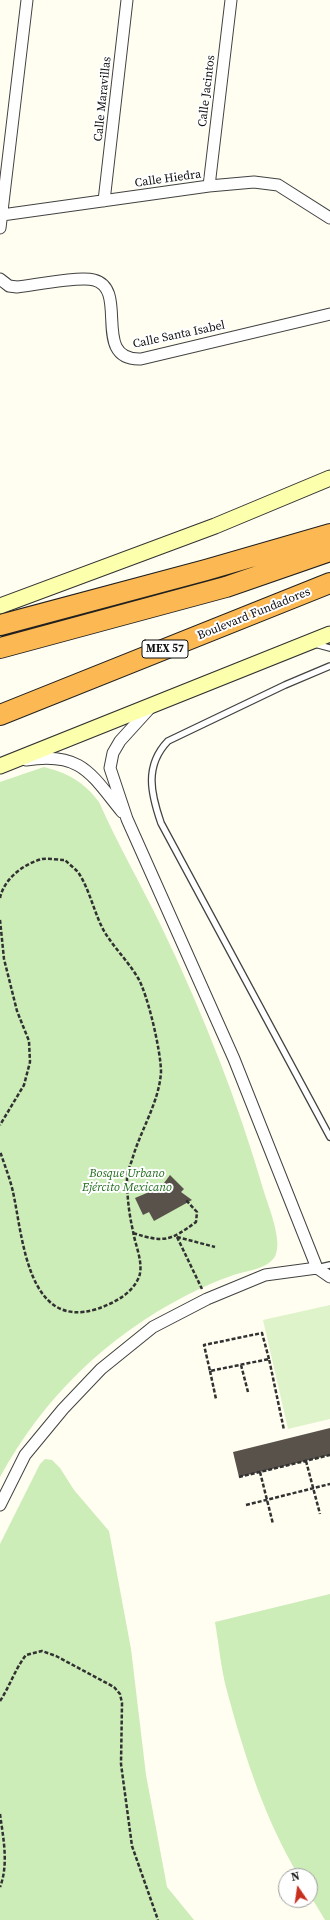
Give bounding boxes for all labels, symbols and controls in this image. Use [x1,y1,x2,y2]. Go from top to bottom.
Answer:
street label: Calle Jacintos [195,54,219,128]
street label: Calle Maravillas [91,56,115,142]
street label: Calle Hiedra [134,167,202,191]
street label: Calle Santa Isabel [132,318,226,352]
street label: Boulevard Fundadores [195,585,313,643]
road number: MEX 57 [142,640,188,658]
park label: Bosque Urbano Ejército Mexicano [82,1167,172,1195]
north arrow [278,1868,318,1908]
text: N [290,1869,301,1885]

